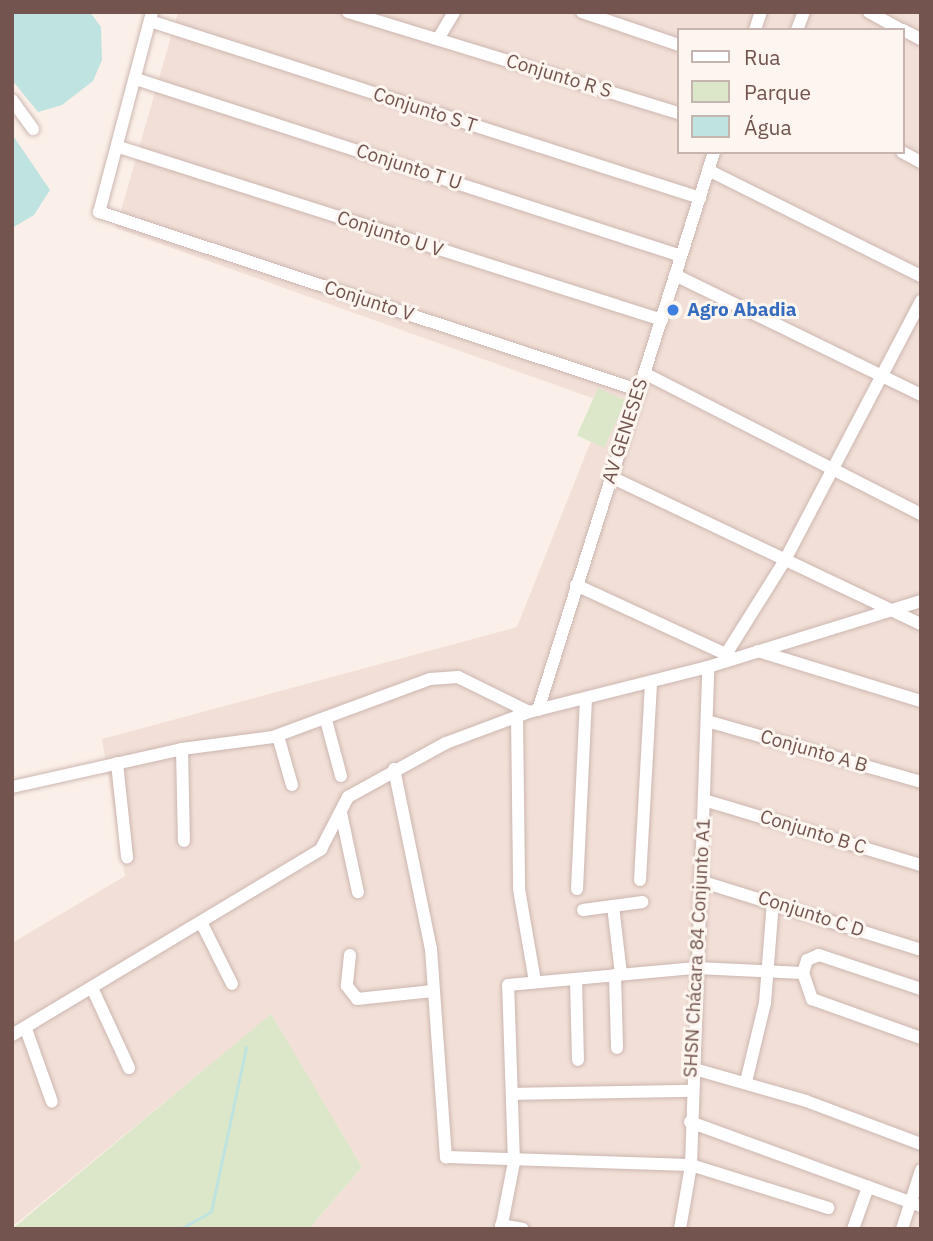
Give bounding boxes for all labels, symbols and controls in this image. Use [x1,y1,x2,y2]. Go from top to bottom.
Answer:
legend [678,28,905,154]
text: Rua [744,43,781,71]
street label: Conjunto R S [504,49,614,103]
text: Parque [744,78,811,106]
street label: Conjunto S T [370,83,480,137]
text: Água [744,113,792,141]
street label: Conjunto T U [353,139,465,195]
street label: Conjunto U V [334,206,446,262]
street label: Conjunto V [321,276,417,326]
place label: Agro Abadia [687,299,796,321]
marker: Agro Abadia [665,302,681,318]
street label: AV GENESES [597,375,653,487]
street label: Conjunto A B [758,725,870,777]
street label: Conjunto B C [757,805,869,859]
street label: SHSN Chácara 84 Conjunto A1 [679,818,715,1078]
street label: Conjunto C D [755,886,867,942]

